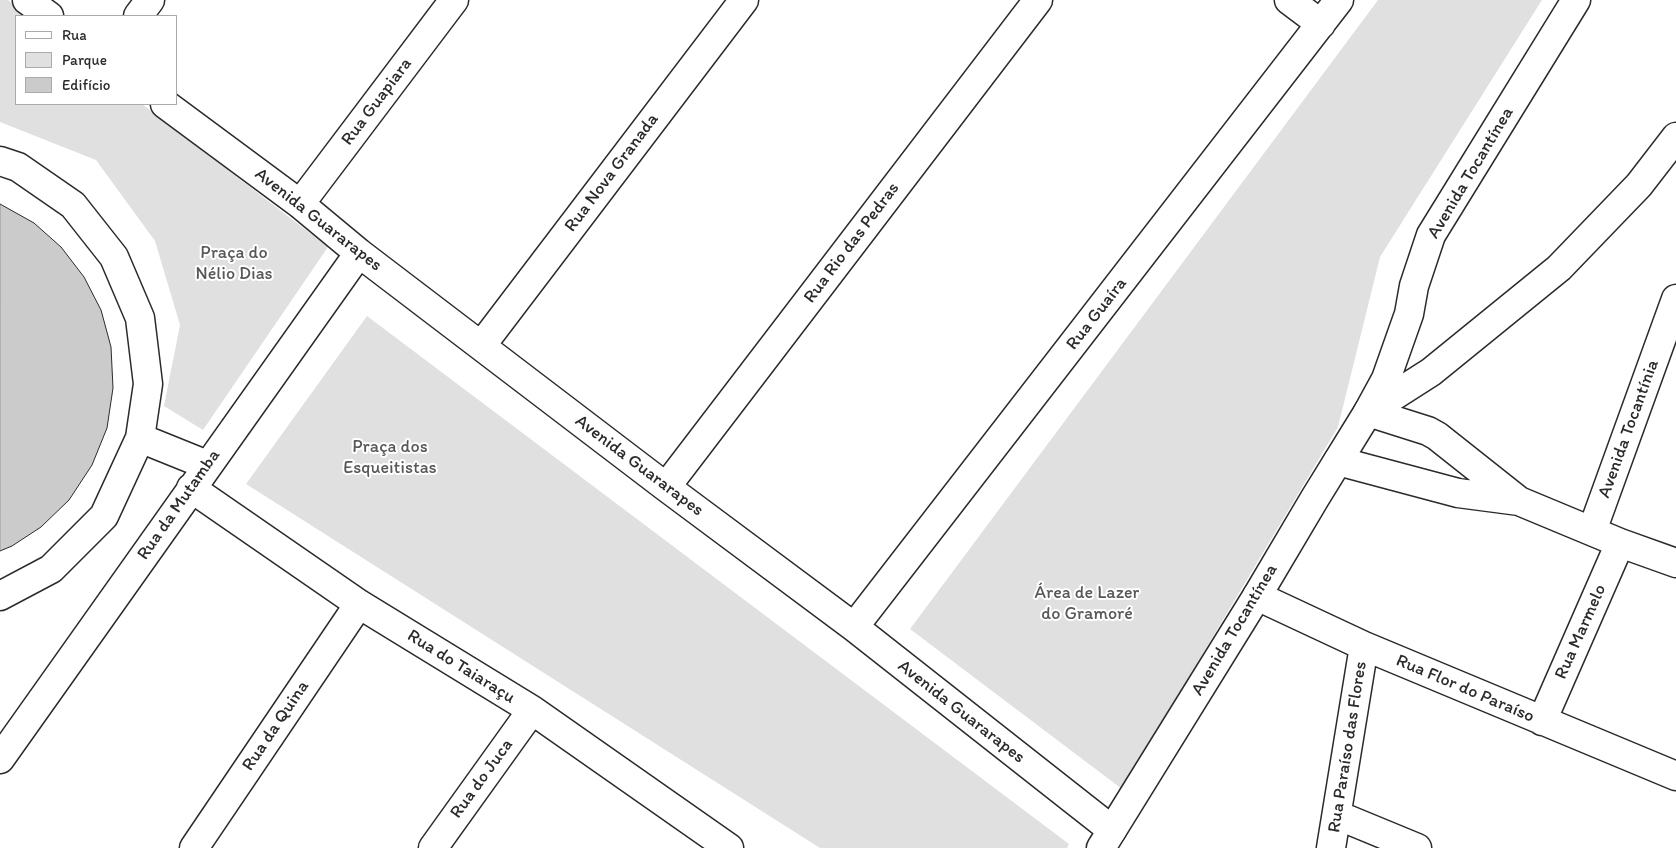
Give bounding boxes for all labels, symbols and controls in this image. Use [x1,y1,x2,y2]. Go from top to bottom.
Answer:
legend [15,15,178,105]
text: Rua [62,26,87,44]
text: Parque [62,51,107,69]
street label: Rua Guapiara [337,54,417,150]
text: Edifício [62,76,110,94]
street label: Avenida Tocantínea [1423,103,1519,243]
street label: Rua Nova Granada [560,109,664,237]
street label: Avenida Guararapes [250,164,386,276]
street label: Rua Rio das Pedras [800,178,904,308]
park label: Praça do Nélio Dias [195,242,273,284]
street label: Rua Guaíra [1062,273,1132,355]
street label: Avenida Tocantínia [1594,357,1664,501]
street label: Avenida Guararapes [570,411,708,521]
park label: Praça dos Esqueitistas [343,436,437,478]
street label: Rua da Mutamba [133,446,225,564]
street label: Avenida Tocantínea [1187,560,1283,700]
street label: Rua Marmelo [1550,581,1612,683]
park label: Área de Lazer do Gramoré [1035,582,1139,624]
street label: Rua do Taiaraçu [403,625,519,709]
street label: Rua Flor do Paraíso [1393,650,1537,728]
street label: Avenida Guararapes [893,656,1029,768]
street label: Rua Paraíso das Flores [1324,660,1372,834]
street label: Rua da Quina [238,677,314,775]
street label: Rua do Juca [446,735,518,823]

